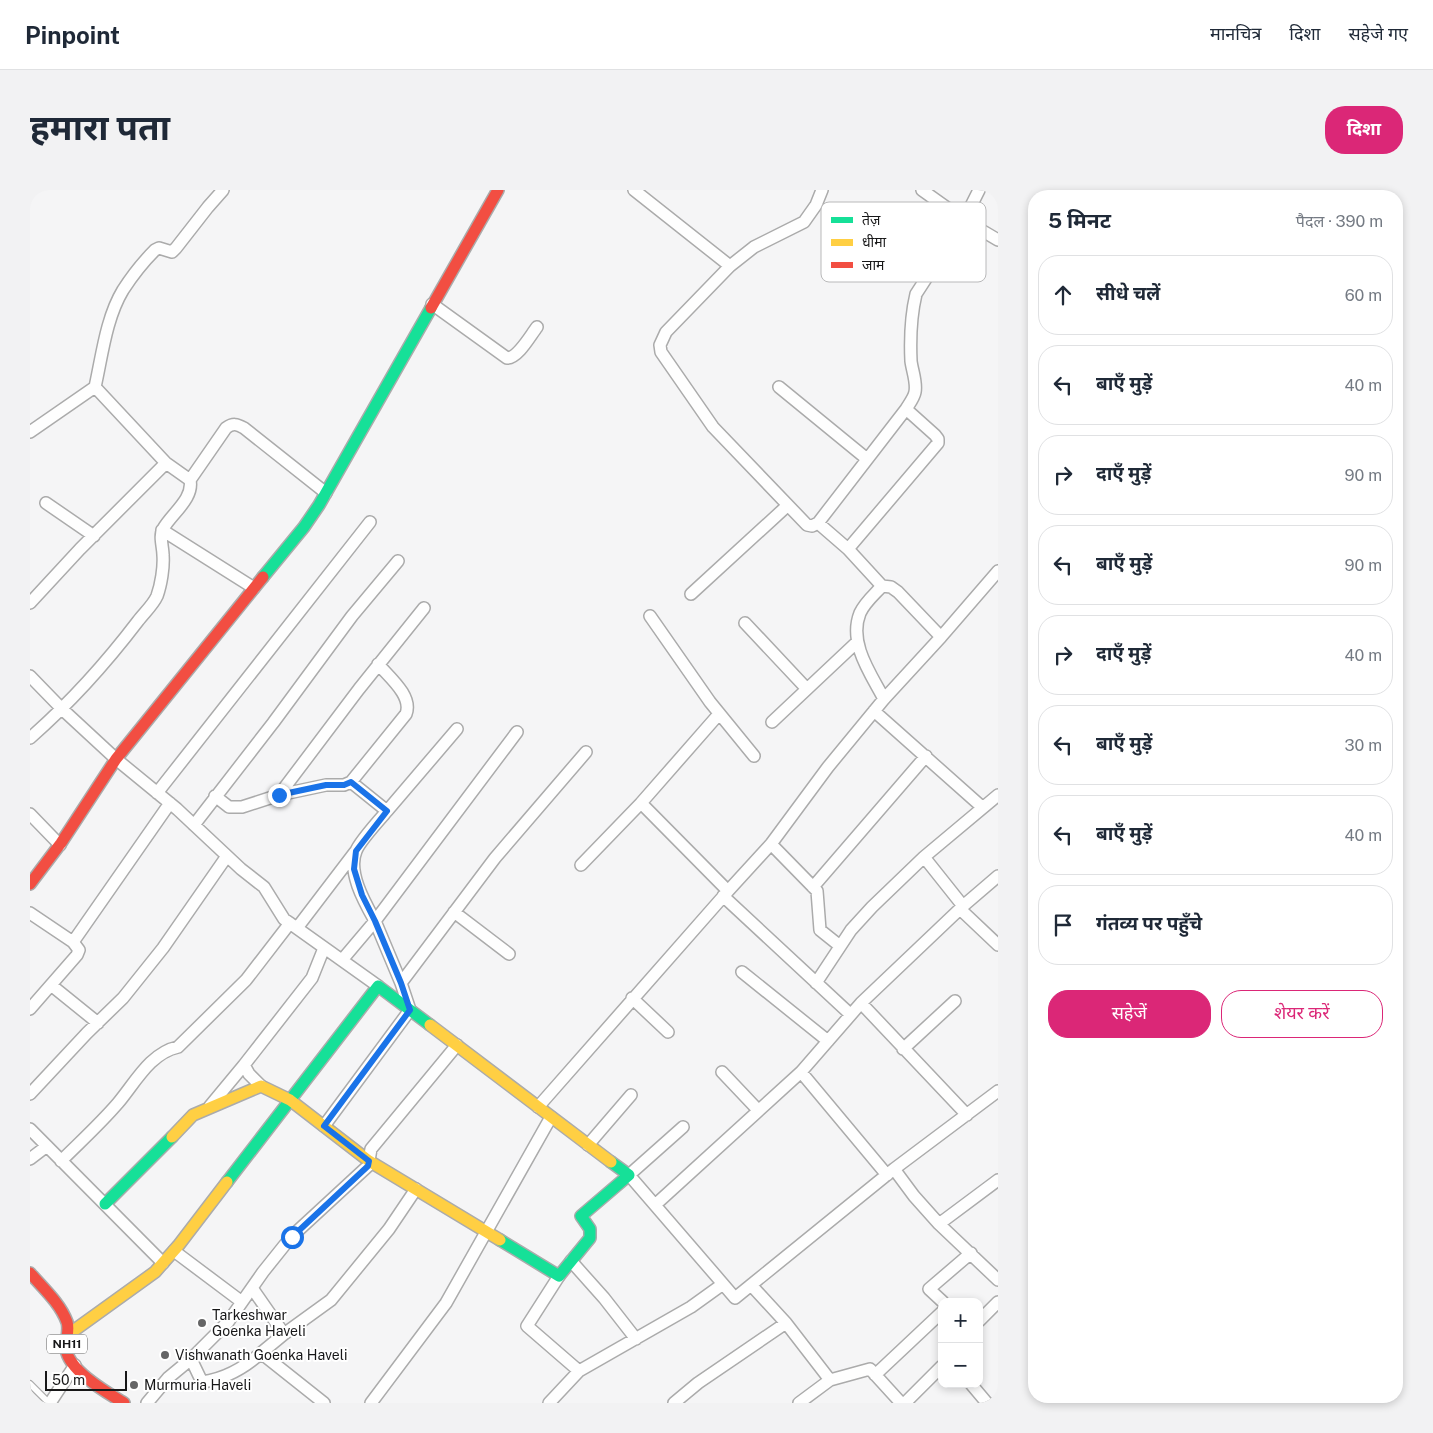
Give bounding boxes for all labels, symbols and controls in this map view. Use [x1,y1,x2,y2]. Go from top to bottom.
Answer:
text: Pinpoint [25,21,120,49]
text: मानचित्र [1210,23,1261,44]
text: दिशा [1289,23,1320,44]
text: सहेजे गए [1348,23,1408,44]
button: दिशा [1325,106,1403,154]
text: हमारा पता [30,107,170,148]
legend [821,202,986,282]
text: 5 मिनट [1048,208,1111,233]
text: तेज़ [862,211,881,228]
text: पैदल · 390 m [1296,212,1383,231]
text: धीमा [862,234,887,250]
text: जाम [862,257,885,273]
icon: ahead [1049,281,1077,309]
text: सीधे चलें [1096,282,1160,304]
text: 60 m [1345,286,1382,305]
icon: left [1049,371,1077,399]
text: बाएँ मुड़ें [1096,372,1152,394]
text: 40 m [1344,376,1382,395]
icon: right [1049,461,1077,489]
text: दाएँ मुड़ें [1096,462,1151,484]
text: 90 m [1345,466,1382,485]
icon: left [1049,551,1077,579]
text: बाएँ मुड़ें [1096,552,1152,574]
text: 90 m [1345,556,1382,575]
icon: right [1049,641,1077,669]
text: दाएँ मुड़ें [1096,642,1151,664]
text: 40 m [1344,646,1382,665]
icon: left [1049,731,1077,759]
text: बाएँ मुड़ें [1096,732,1152,754]
text: 30 m [1345,736,1382,755]
route end [268,784,291,807]
icon: left [1049,821,1077,849]
text: बाएँ मुड़ें [1096,822,1152,844]
text: 40 m [1344,826,1382,845]
icon: arrive [1049,911,1077,939]
text: गंतव्य पर पहुँचे [1096,912,1202,934]
button: सहेजें [1048,990,1211,1038]
button: शेयर करें [1221,990,1383,1038]
route start [281,1226,304,1249]
map controls [938,1298,983,1388]
button: + [938,1298,983,1343]
place label: Tarkeshwar Goenka Haveli [212,1307,306,1339]
marker: Tarkeshwar Goenka Haveli [196,1317,208,1329]
road number: NH11 [47,1334,87,1354]
button: − [938,1343,983,1388]
place label: Vishwanath Goenka Haveli [175,1347,347,1363]
marker: Vishwanath Goenka Haveli [159,1349,171,1361]
scale bar [45,1368,128,1391]
text: 50 m [52,1372,85,1388]
place label: Murmuria Haveli [144,1377,251,1393]
marker: Murmuria Haveli [128,1379,140,1391]

